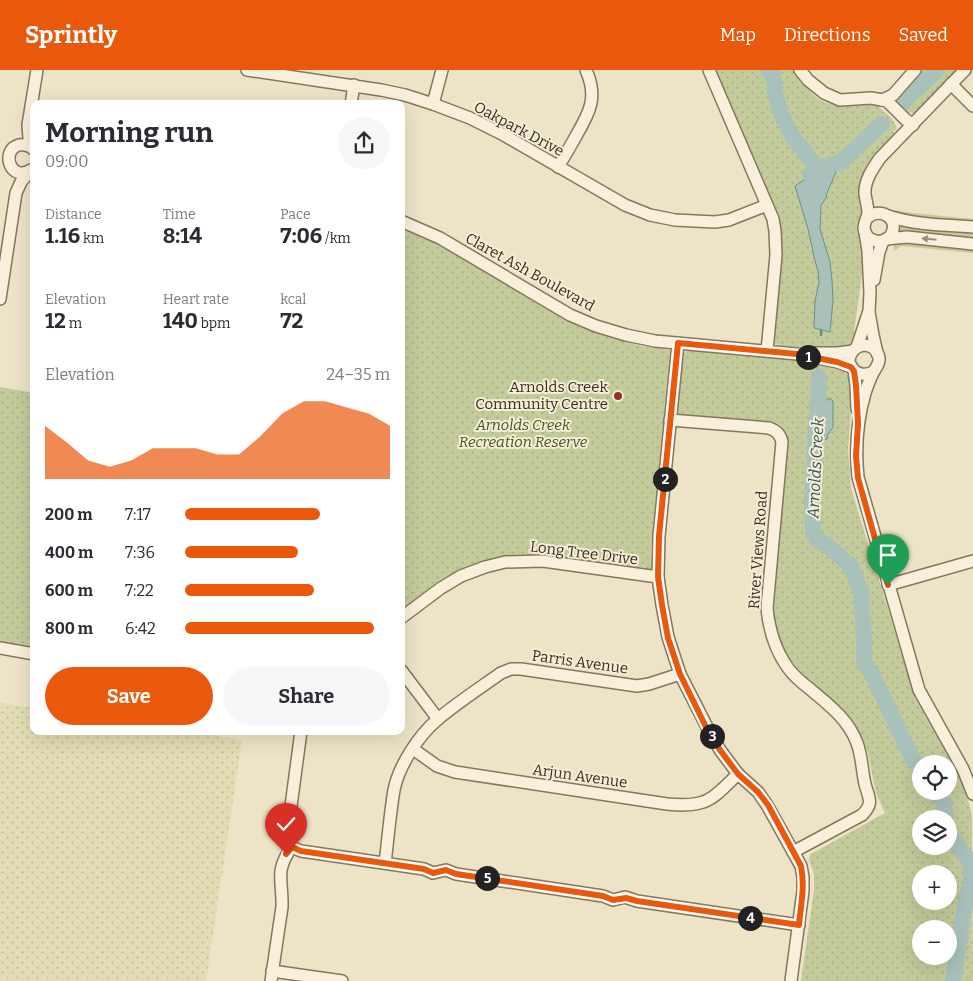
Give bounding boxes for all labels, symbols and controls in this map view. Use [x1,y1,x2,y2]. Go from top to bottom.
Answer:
text: Sprintly [25,21,117,49]
text: Map [720,24,756,46]
text: Directions [784,24,871,46]
text: Saved [899,24,948,46]
street label: Oakpark Drive [471,98,567,160]
text: Morning run [45,116,213,149]
button: share [338,117,390,169]
text: 09:00 [45,152,89,171]
text: Distance [45,206,102,223]
text: Time [163,206,196,223]
text: Pace [280,206,311,223]
text: 1.16 [45,223,80,249]
text: 8:14 [163,223,202,249]
text: 7:06 [280,223,322,249]
street label: Claret Ash Boulevard [462,229,598,315]
text: km [80,230,104,247]
text: /km [322,230,351,247]
one-way arrow [921,235,937,243]
text: Elevation [45,291,106,308]
text: Heart rate [163,291,229,308]
text: kcal [280,291,306,308]
text: 12 [45,308,66,334]
text: 140 [163,308,198,334]
text: 72 [280,308,303,334]
text: m [66,315,82,332]
text: bpm [198,315,230,332]
pin: 1 [796,344,820,370]
text: 1 [805,349,812,366]
text: Elevation [45,365,115,384]
text: 24–35 m [326,365,390,384]
place label: Arnolds Creek Community Centre [475,378,608,413]
marker: Arnolds Creek Community Centre [612,390,624,402]
park label: Arnolds Creek Recreation Reserve [459,416,588,451]
water label: Arnolds Creek [803,417,828,520]
pin: 2 [652,466,678,492]
text: 2 [662,471,669,488]
street label: River Views Road [745,490,771,610]
text: 200 m [45,505,92,524]
text: 7:17 [125,505,151,524]
pin [867,534,909,585]
street label: Long Tree Drive [529,537,639,569]
icon: arrive [874,541,902,569]
text: 400 m [45,543,93,562]
text: 7:36 [125,543,155,562]
text: 600 m [45,581,93,600]
text: 7:22 [125,581,154,600]
text: 800 m [45,619,93,638]
text: 6:42 [125,619,156,638]
street label: Parris Avenue [531,646,629,678]
button: Save [45,667,213,725]
button: Share [223,667,390,725]
pin: 3 [700,724,724,748]
text: 3 [708,728,717,745]
map controls [912,755,957,965]
button: locate [912,755,957,800]
street label: Arjun Avenue [531,760,629,792]
pin [265,803,307,854]
icon: check [272,810,300,838]
button: layers [912,810,957,855]
button: + [912,865,957,910]
pin: 5 [474,866,500,890]
text: 5 [484,870,491,887]
pin: 4 [738,906,762,930]
text: 4 [746,910,755,927]
button: − [912,920,957,965]

